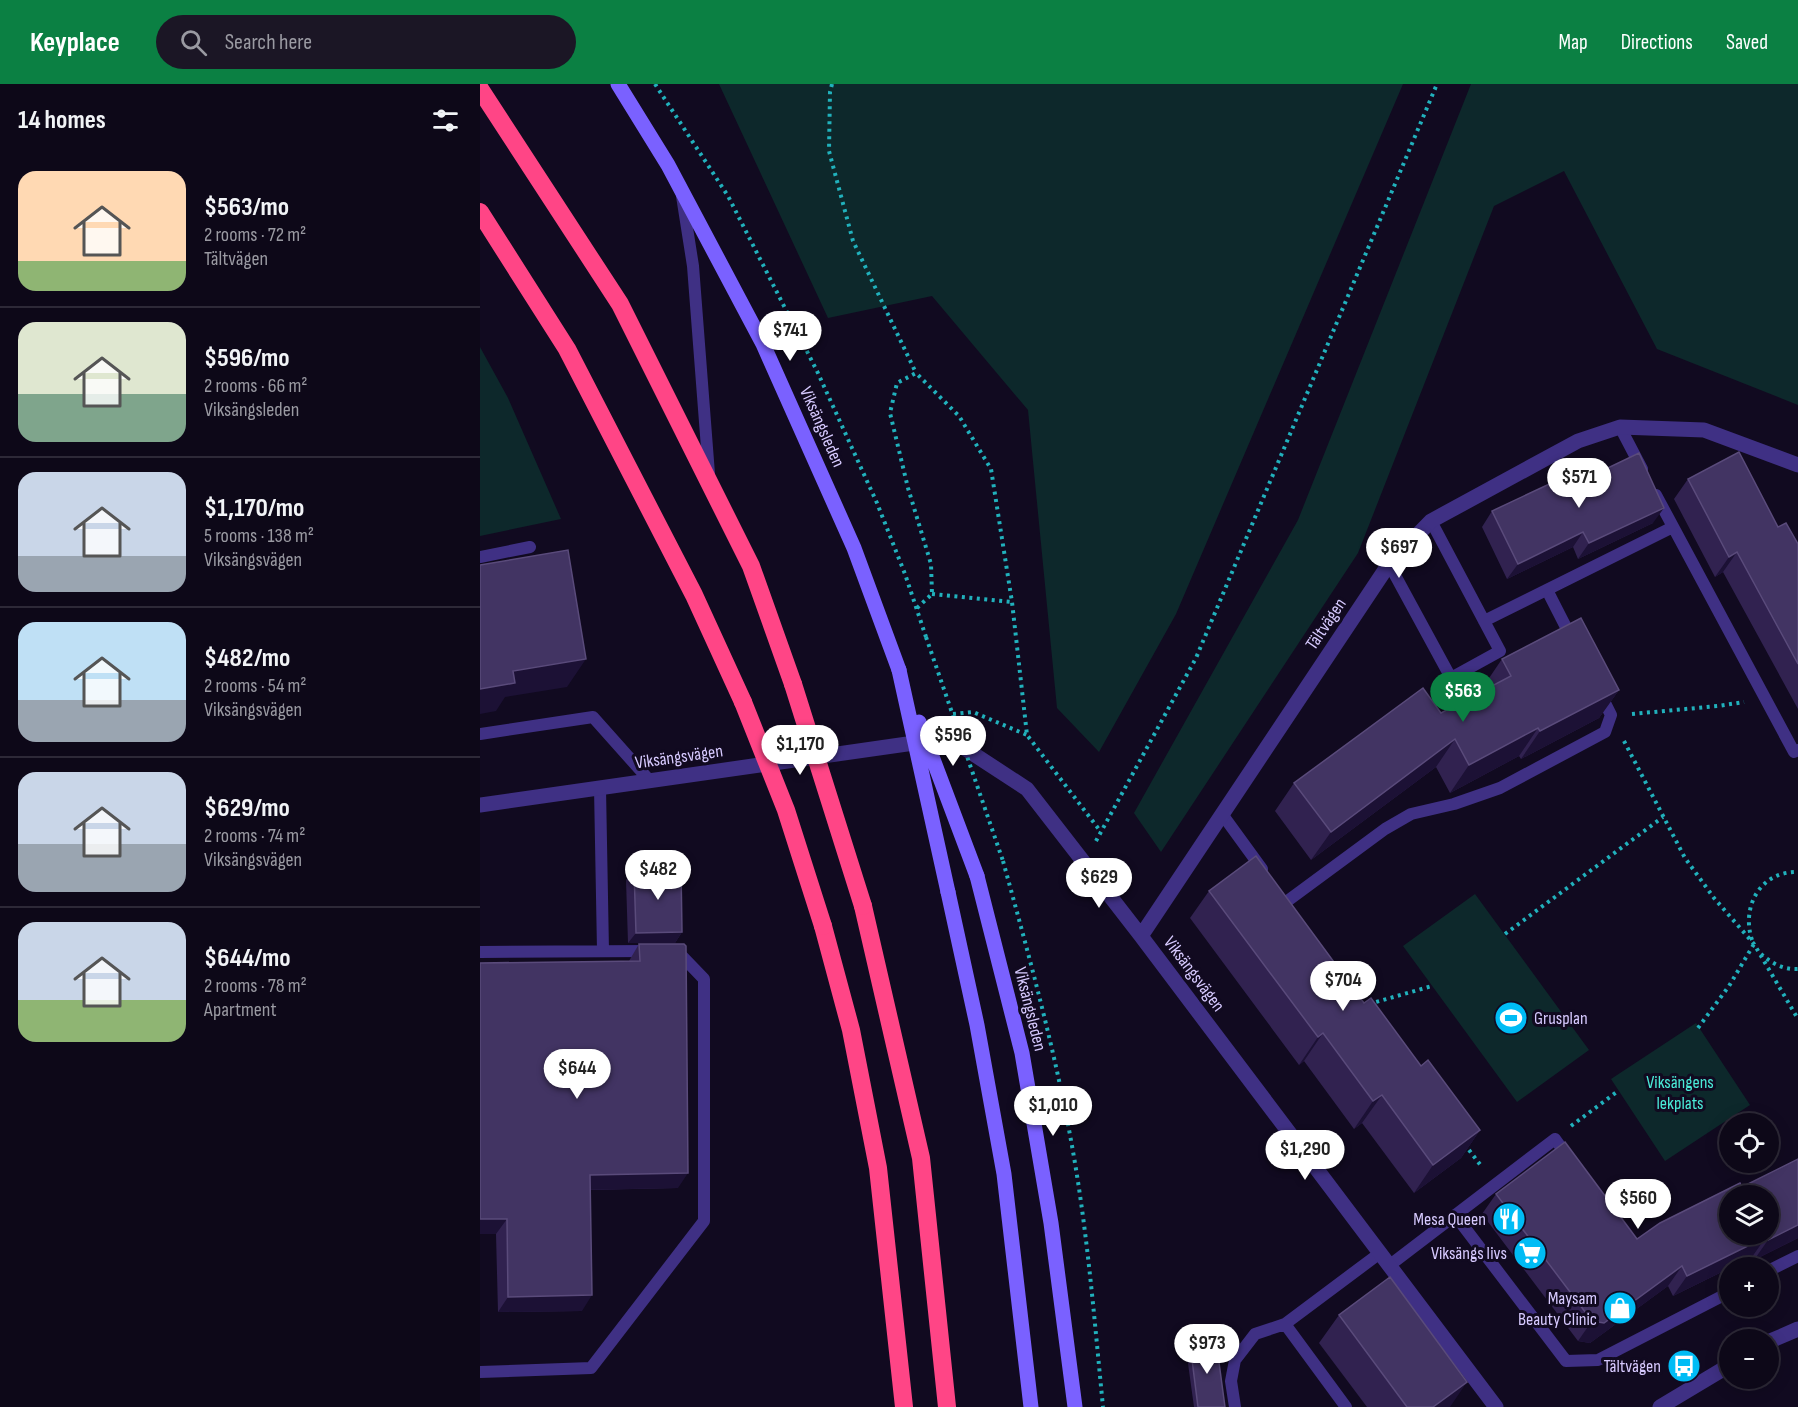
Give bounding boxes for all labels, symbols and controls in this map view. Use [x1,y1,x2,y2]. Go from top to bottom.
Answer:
search box [156,15,576,69]
text: Keyplace [30,26,120,59]
icon: search [177,26,210,59]
text: Search here [225,29,312,56]
text: Map [1558,30,1588,55]
text: Directions [1621,30,1693,55]
text: Saved [1726,30,1768,55]
icon: filters [429,104,462,137]
text: 14 homes [18,105,106,136]
text: $563/mo [204,192,289,223]
icon: home [66,195,138,267]
text: 2 rooms · 72 m² [204,223,306,247]
text: Tältvägen [204,247,268,271]
pin: $741 [754,311,826,362]
text: $741 [773,318,807,342]
text: $596/mo [204,343,290,374]
icon: home [66,346,138,418]
text: 2 rooms · 66 m² [204,374,308,398]
street label: Viksängsleden [795,384,849,470]
text: Viksängsleden [204,398,299,422]
pin: $571 [1543,458,1615,509]
text: $571 [1561,465,1597,489]
text: $1,170/mo [204,493,304,524]
icon: home [66,496,138,568]
text: 5 rooms · 138 m² [204,524,314,548]
pin: $697 [1363,528,1435,579]
text: $697 [1380,535,1418,559]
text: Viksängsvägen [204,548,302,572]
street label: Tältvägen [1301,594,1351,654]
text: $482/mo [204,643,290,674]
icon: home [66,646,138,718]
pin: $563 [1427,672,1499,723]
text: 2 rooms · 54 m² [204,674,306,698]
text: $563 [1444,679,1482,703]
text: Viksängsvägen [204,698,302,722]
pin: $596 [917,716,989,767]
text: $596 [934,723,972,747]
pin: $1,170 [751,725,849,776]
text: $1,170 [775,732,825,756]
street label: Viksängsvägen [634,740,724,774]
text: $629/mo [204,793,290,824]
icon: home [66,796,138,868]
text: 2 rooms · 74 m² [204,824,305,848]
text: Viksängsvägen [204,848,302,872]
pin: $482 [622,850,694,901]
text: $482 [639,857,677,881]
pin: $629 [1063,858,1135,909]
text: $629 [1080,865,1118,889]
street label: Viksängsvägen [1159,932,1229,1016]
text: $644/mo [204,943,290,974]
icon: home [66,946,138,1018]
pin: $704 [1307,961,1379,1012]
street label: Viksängsleden [1009,965,1051,1053]
text: $704 [1324,968,1362,992]
text: 2 rooms · 78 m² [204,974,307,998]
text: Apartment [204,998,277,1022]
sports icon: Grusplan [1493,1000,1529,1036]
place label: Grusplan [1534,1008,1588,1029]
pin: $644 [541,1049,613,1100]
text: $644 [558,1056,596,1080]
park label: Viksängens lekplats [1646,1072,1714,1114]
pin: $1,010 [1004,1086,1102,1137]
text: $1,010 [1028,1093,1078,1117]
map controls [1719,1113,1779,1389]
button: locate [1719,1113,1779,1173]
pin: $1,290 [1256,1130,1354,1181]
text: $1,290 [1280,1137,1330,1161]
pin: $560 [1602,1179,1674,1230]
button: layers [1719,1185,1779,1245]
text: $560 [1619,1186,1657,1210]
restaurant icon: Mesa Queen [1491,1201,1527,1237]
place label: Mesa Queen [1413,1209,1486,1230]
supermarket icon: Viksängs livs [1512,1235,1548,1271]
place label: Viksängs livs [1431,1243,1507,1264]
button: + [1719,1257,1779,1317]
place label: Maysam Beauty Clinic [1518,1288,1597,1330]
shop icon: Maysam Beauty Clinic [1602,1290,1638,1326]
pin: $973 [1171,1324,1243,1375]
button: − [1719,1329,1779,1389]
text: $973 [1188,1331,1226,1355]
bus stop icon: Tältvägen [1666,1348,1702,1384]
place label: Tältvägen [1603,1356,1661,1377]

